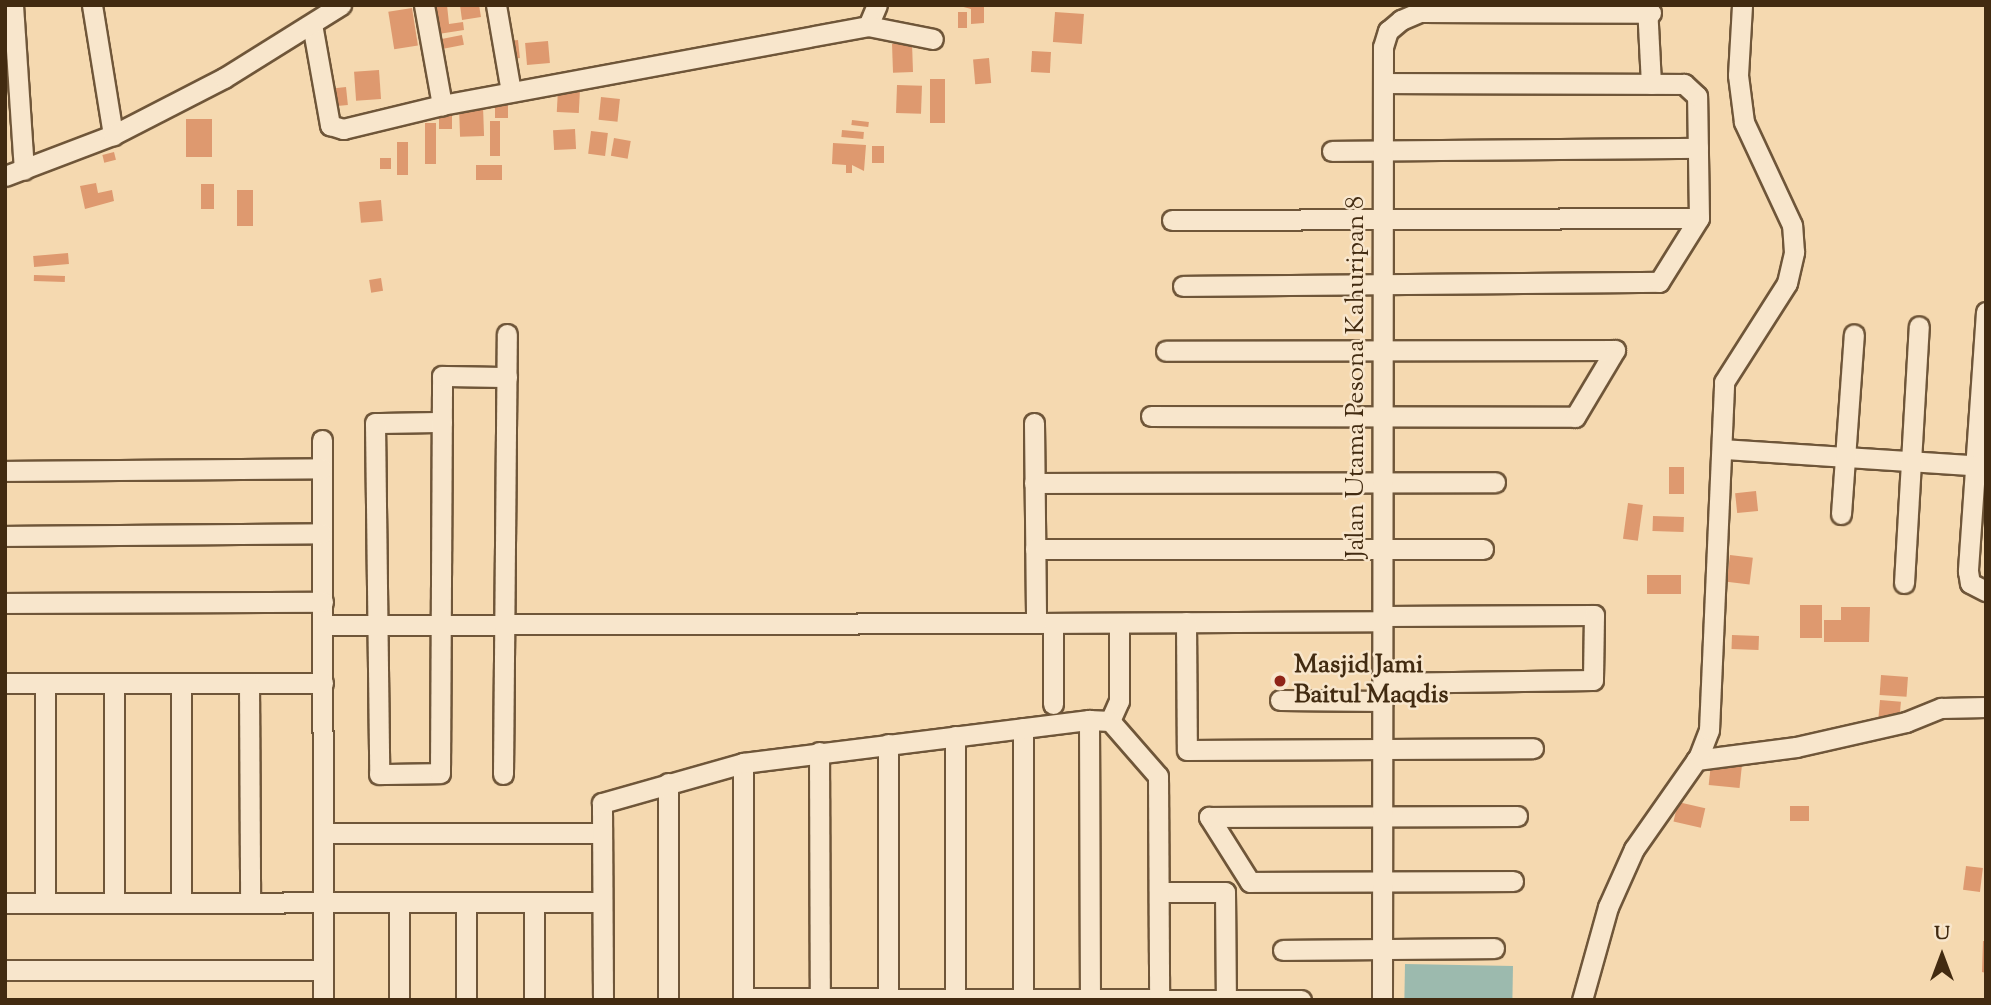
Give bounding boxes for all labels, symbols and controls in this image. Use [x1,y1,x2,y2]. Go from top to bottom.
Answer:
street label: Jalan Utama Pesona Kahuripan 8 [1341,196,1373,558]
place label: Masjid Jami Baitul Maqdis [1294,650,1448,712]
marker: Masjid Jami Baitul Maqdis [1272,673,1288,689]
north arrow [1907,921,1977,991]
text: U [1934,921,1950,948]

